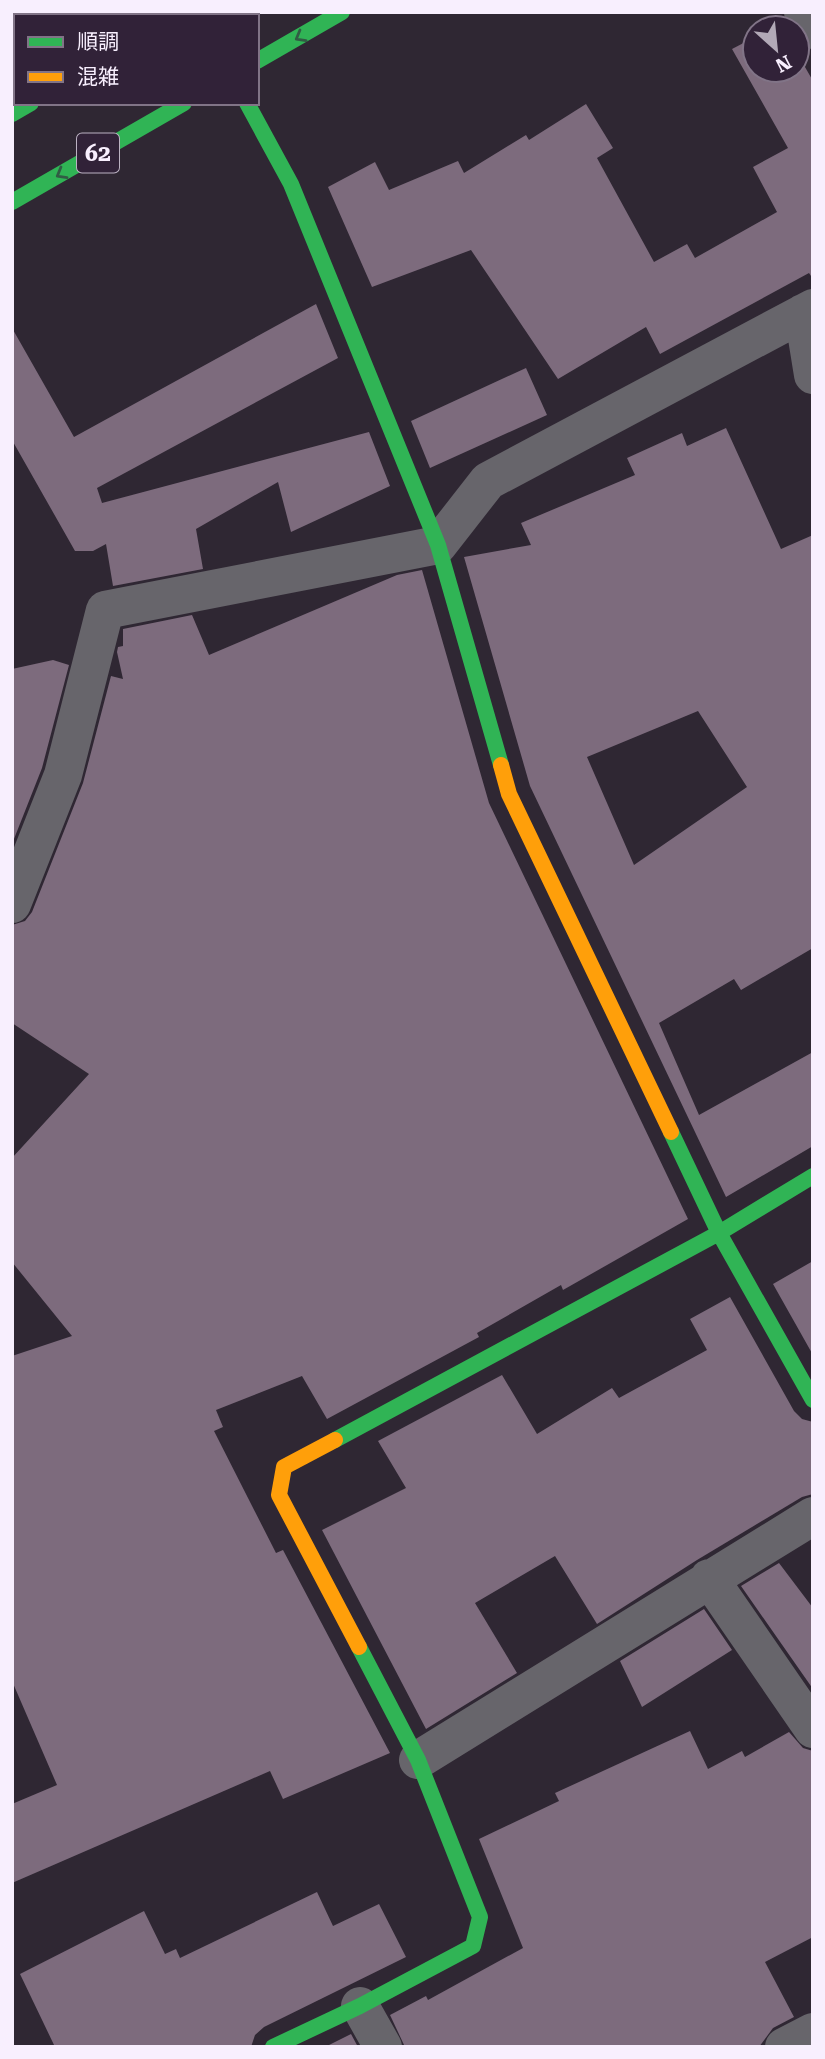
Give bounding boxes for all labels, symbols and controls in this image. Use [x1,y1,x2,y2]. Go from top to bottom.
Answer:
legend [14,14,259,105]
north arrow [741,14,811,84]
one-way arrow [294,29,307,42]
text: 順調 [77,30,119,54]
text: N [771,50,795,77]
text: 混雑 [77,65,119,89]
road number: 62 [77,134,119,172]
one-way arrow [56,166,69,179]

